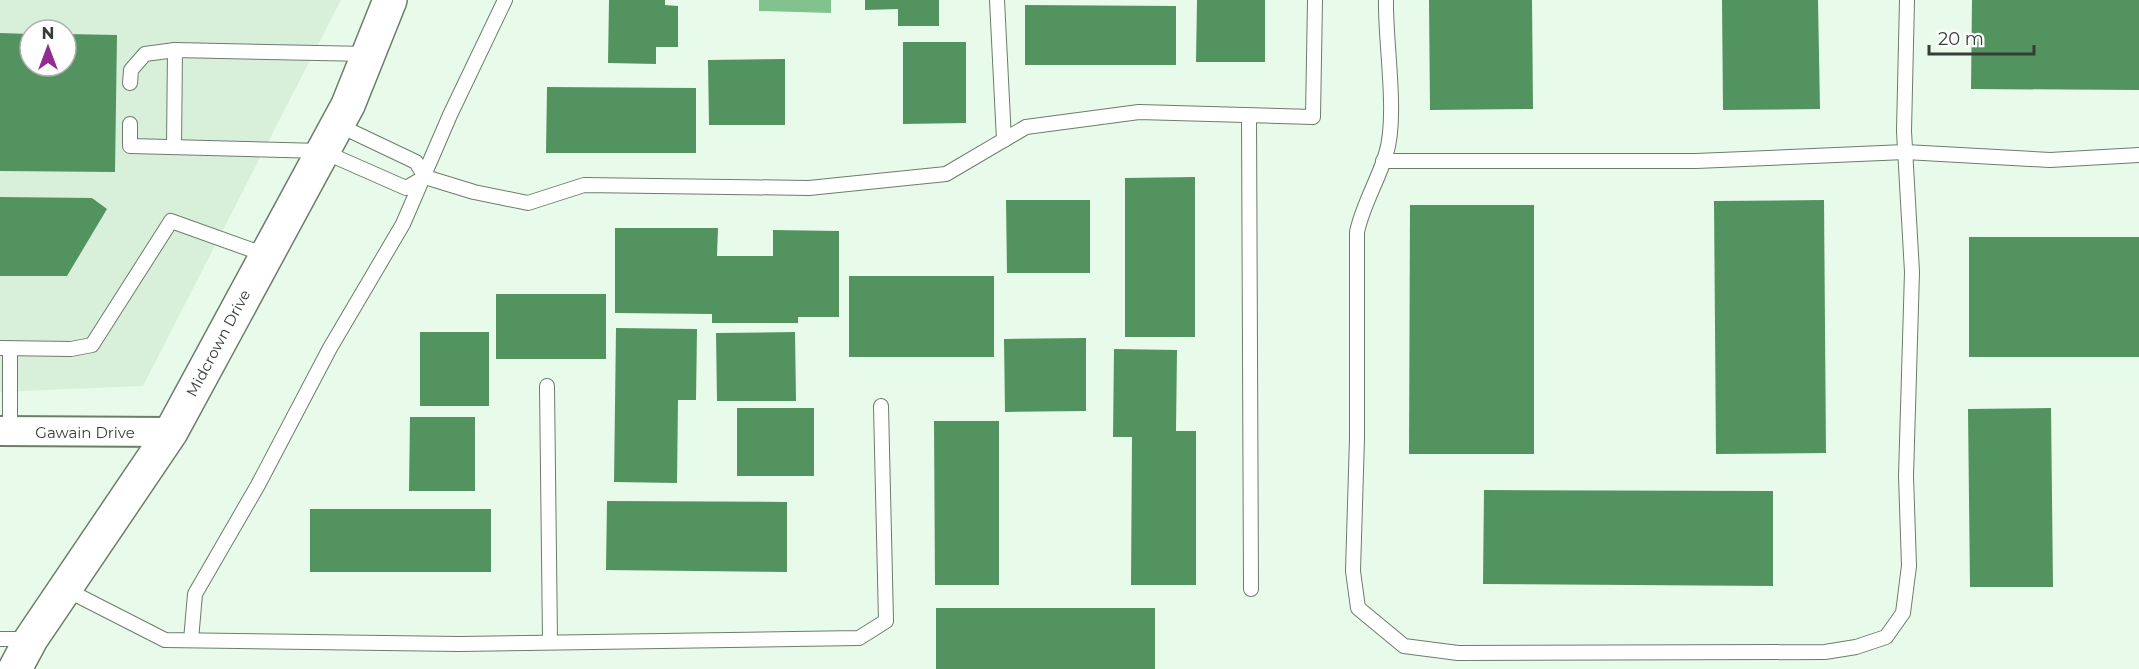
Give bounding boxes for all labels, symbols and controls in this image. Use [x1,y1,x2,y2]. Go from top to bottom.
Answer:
north arrow [18,18,78,78]
scale bar [1929,18,2034,56]
text: N [42,24,54,43]
text: 20 m [1938,28,1984,50]
street label: Midcrown Drive [182,286,254,400]
street label: Gawain Drive [35,423,135,442]

